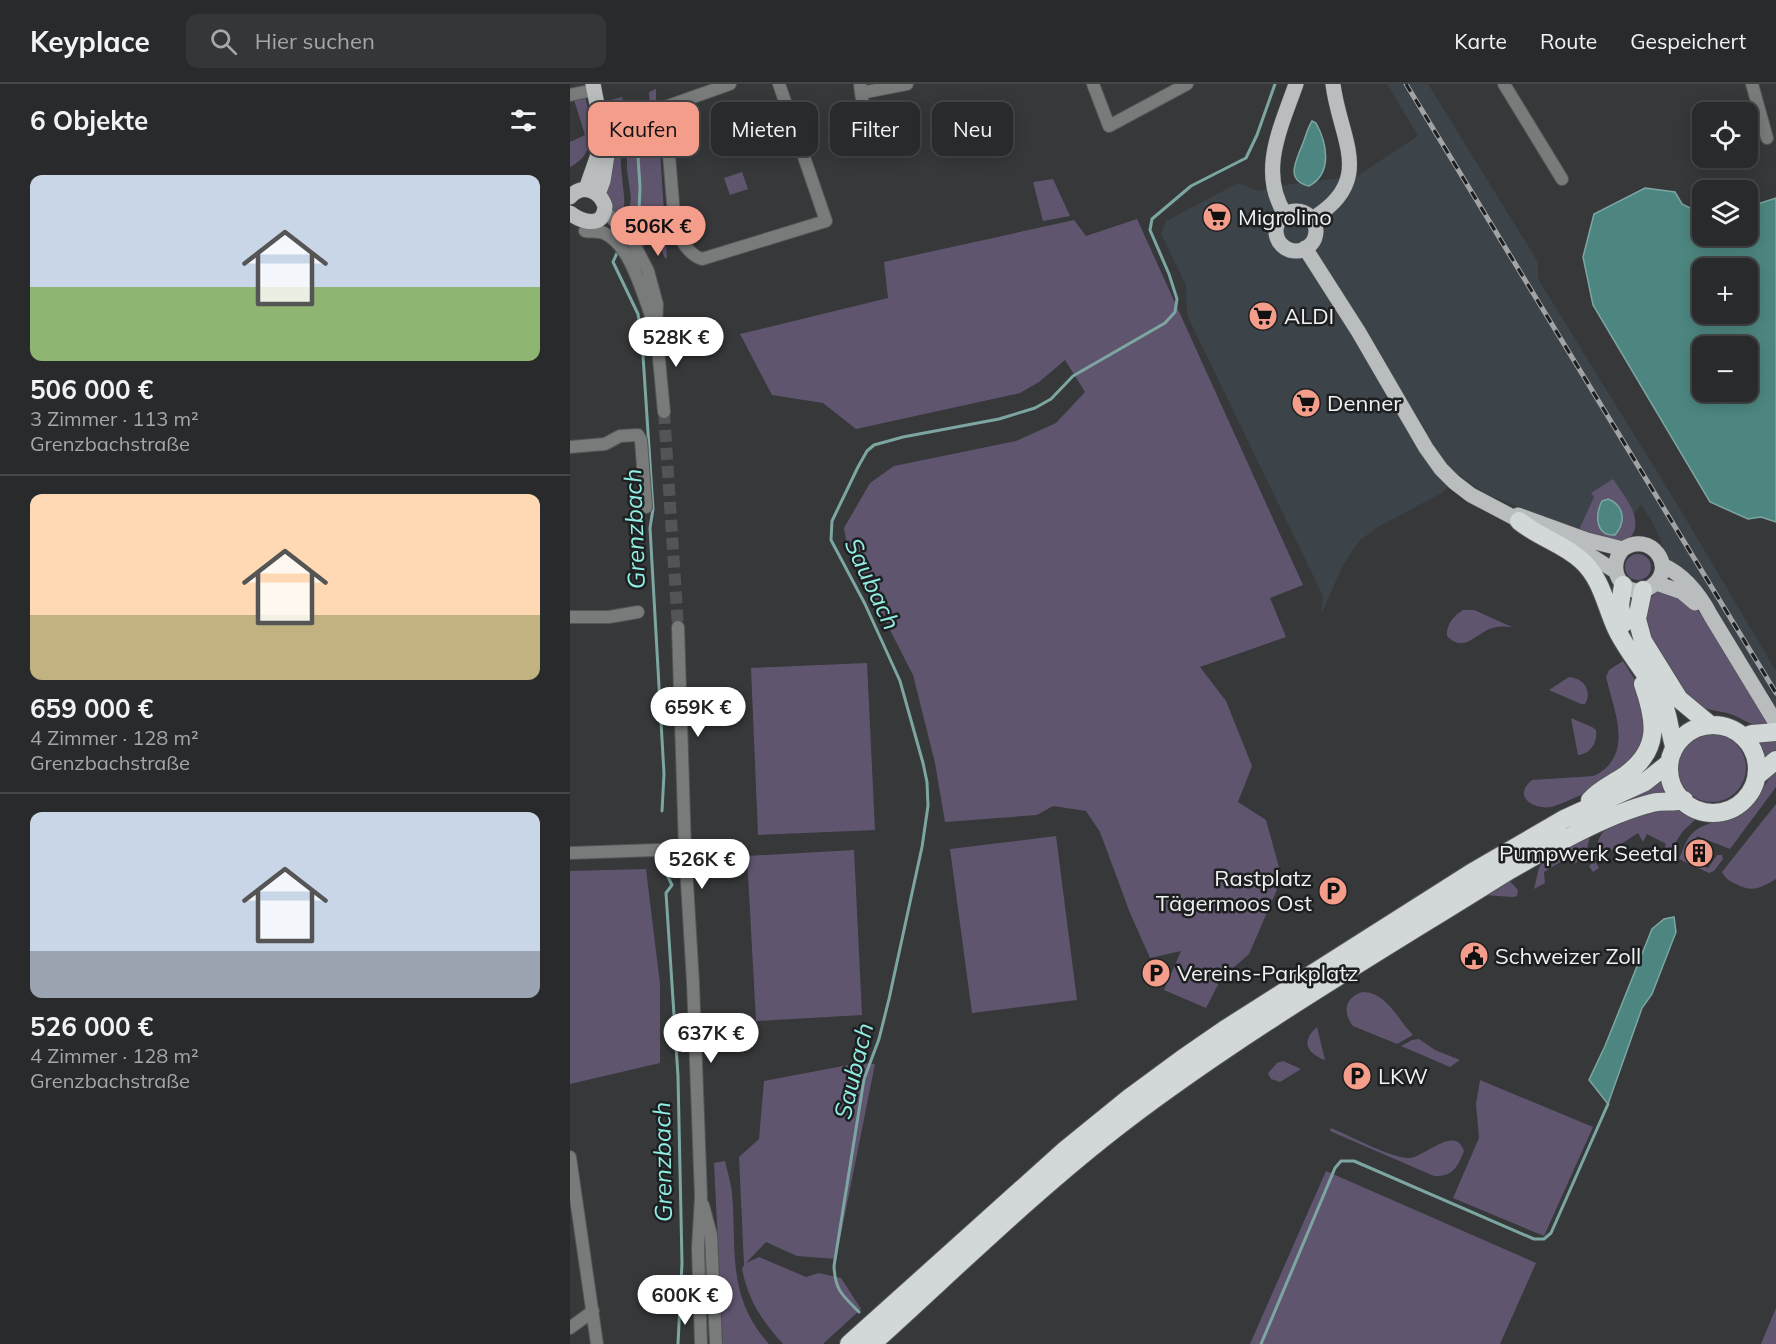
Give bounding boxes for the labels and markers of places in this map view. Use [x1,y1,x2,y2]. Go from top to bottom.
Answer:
supermarket icon: Migrolino [1201,201,1233,233]
place label: Migrolino [1238,203,1332,231]
pin: 506K € [609,206,707,257]
supermarket icon: ALDI [1247,300,1279,332]
place label: ALDI [1284,302,1334,330]
pin: 528K € [627,317,725,368]
supermarket icon: Denner [1290,387,1322,419]
place label: Denner [1327,389,1401,417]
pin: 659K € [649,687,747,738]
building icon: Pumpwerk Seetal [1683,837,1715,869]
pin: 526K € [653,839,751,890]
place label: Pumpwerk Seetal [1499,839,1678,867]
place label: Rastplatz Tägermoos Ost [1156,864,1312,917]
parking icon: Rastplatz Tägermoos Ost [1317,875,1349,907]
public building icon: Schweizer Zoll [1458,940,1490,972]
place label: Schweizer Zoll [1495,942,1641,970]
parking icon: Vereins-Parkplatz [1140,957,1172,989]
place label: Vereins-Parkplatz [1177,959,1358,987]
pin: 637K € [662,1013,760,1064]
parking icon: LKW [1341,1060,1373,1092]
place label: LKW [1378,1062,1428,1090]
pin: 600K € [636,1275,734,1326]

